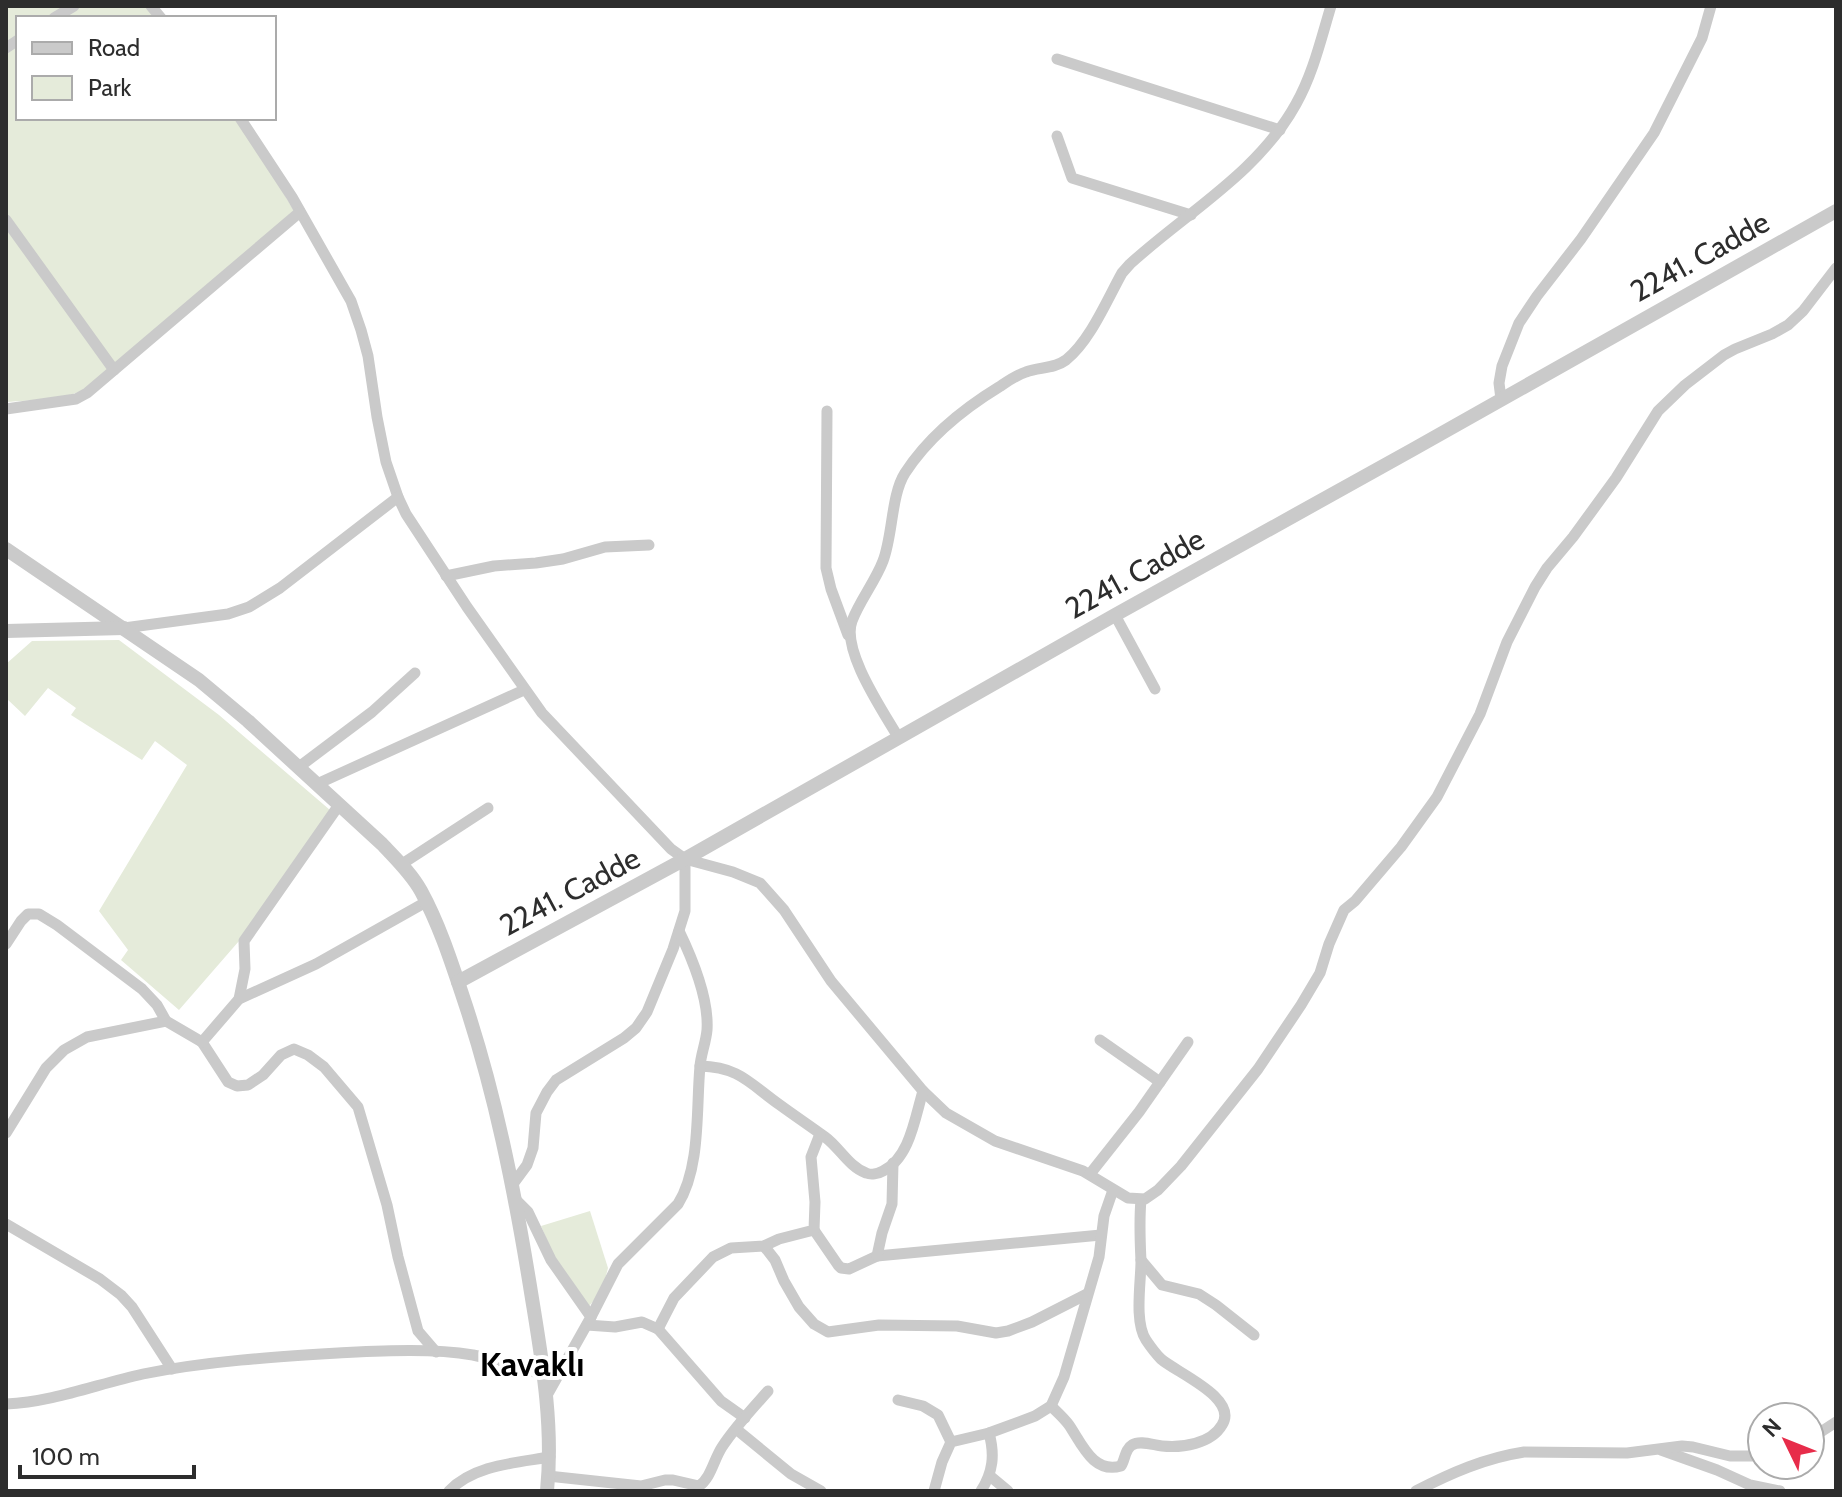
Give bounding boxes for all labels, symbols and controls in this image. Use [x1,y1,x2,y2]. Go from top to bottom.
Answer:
legend [16,16,276,120]
text: Road [88,33,140,62]
text: Park [88,73,131,102]
street label: 2241. Cadde [1624,203,1776,310]
street label: 2241. Cadde [1059,520,1211,627]
street label: 2241. Cadde [493,839,646,944]
district label: Kavaklı [480,1343,584,1385]
north arrow [1746,1401,1826,1481]
text: N [1757,1413,1787,1443]
scale bar [20,1429,194,1479]
text: 100 m [32,1442,100,1471]

